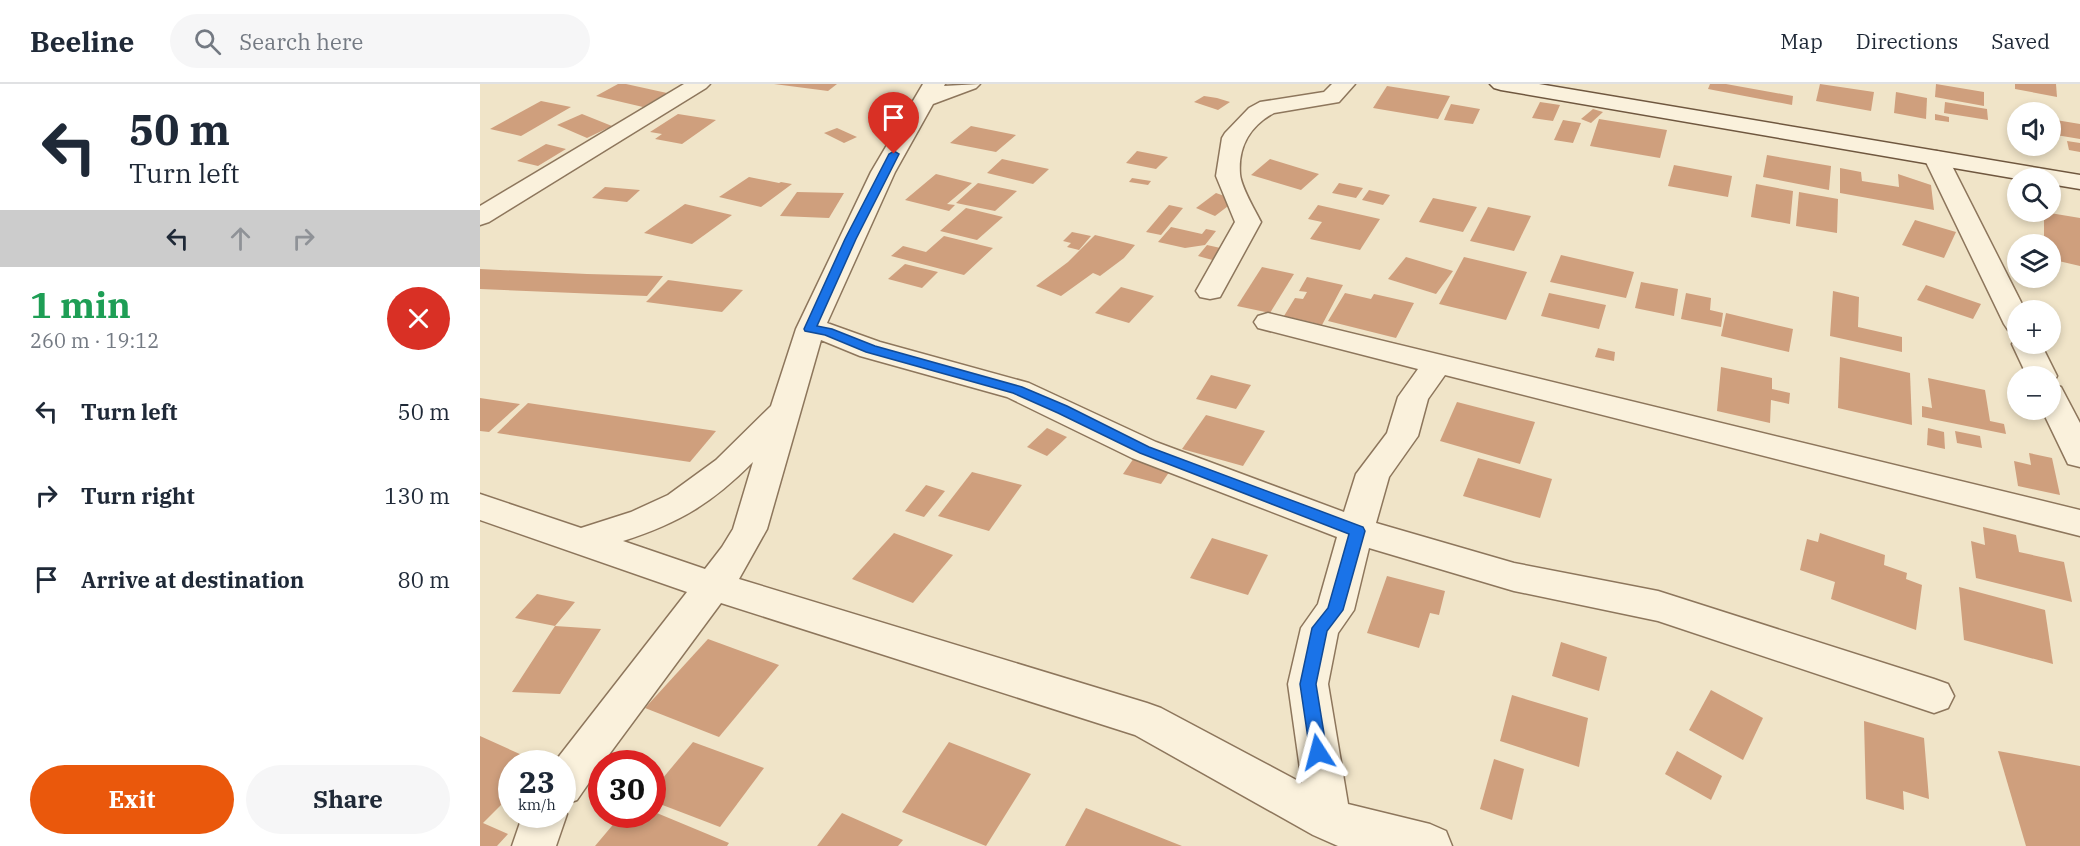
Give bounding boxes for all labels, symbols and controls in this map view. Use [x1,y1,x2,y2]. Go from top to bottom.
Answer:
search box [170,14,590,68]
text: Beeline [30,23,134,60]
icon: search [191,25,224,58]
text: Search here [239,27,363,56]
text: Map [1780,27,1823,55]
text: Directions [1856,27,1958,55]
text: Saved [1991,27,2050,55]
pin [868,92,919,154]
icon: arrive [877,101,910,134]
text: 50 m [129,102,230,157]
map controls [2007,102,2061,420]
button: sound [2007,102,2061,156]
icon: left [30,108,108,186]
text: Turn left [129,155,240,190]
button: search [2007,168,2061,222]
icon: left [161,222,194,255]
icon: ahead [224,222,257,255]
icon: right [287,222,320,255]
button: layers [2007,234,2061,288]
text: 1 min [30,281,131,328]
button: close [387,287,450,350]
button: + [2007,300,2061,354]
text: 260 m · 19:12 [30,327,159,354]
button: − [2007,366,2061,420]
icon: left [30,395,63,428]
text: Turn left [81,397,177,426]
text: 50 m [398,397,450,426]
icon: right [30,479,63,512]
text: Turn right [81,481,195,510]
text: 130 m [384,481,450,510]
icon: arrive [30,563,63,596]
text: Arrive at destination [81,565,304,594]
text: 80 m [398,565,450,594]
position arrow [1286,720,1350,784]
speed limit sign: 30 [588,750,666,828]
text: 23 [519,762,555,801]
button: Exit [30,765,234,834]
button: Share [246,765,450,834]
text: km/h [518,795,556,814]

